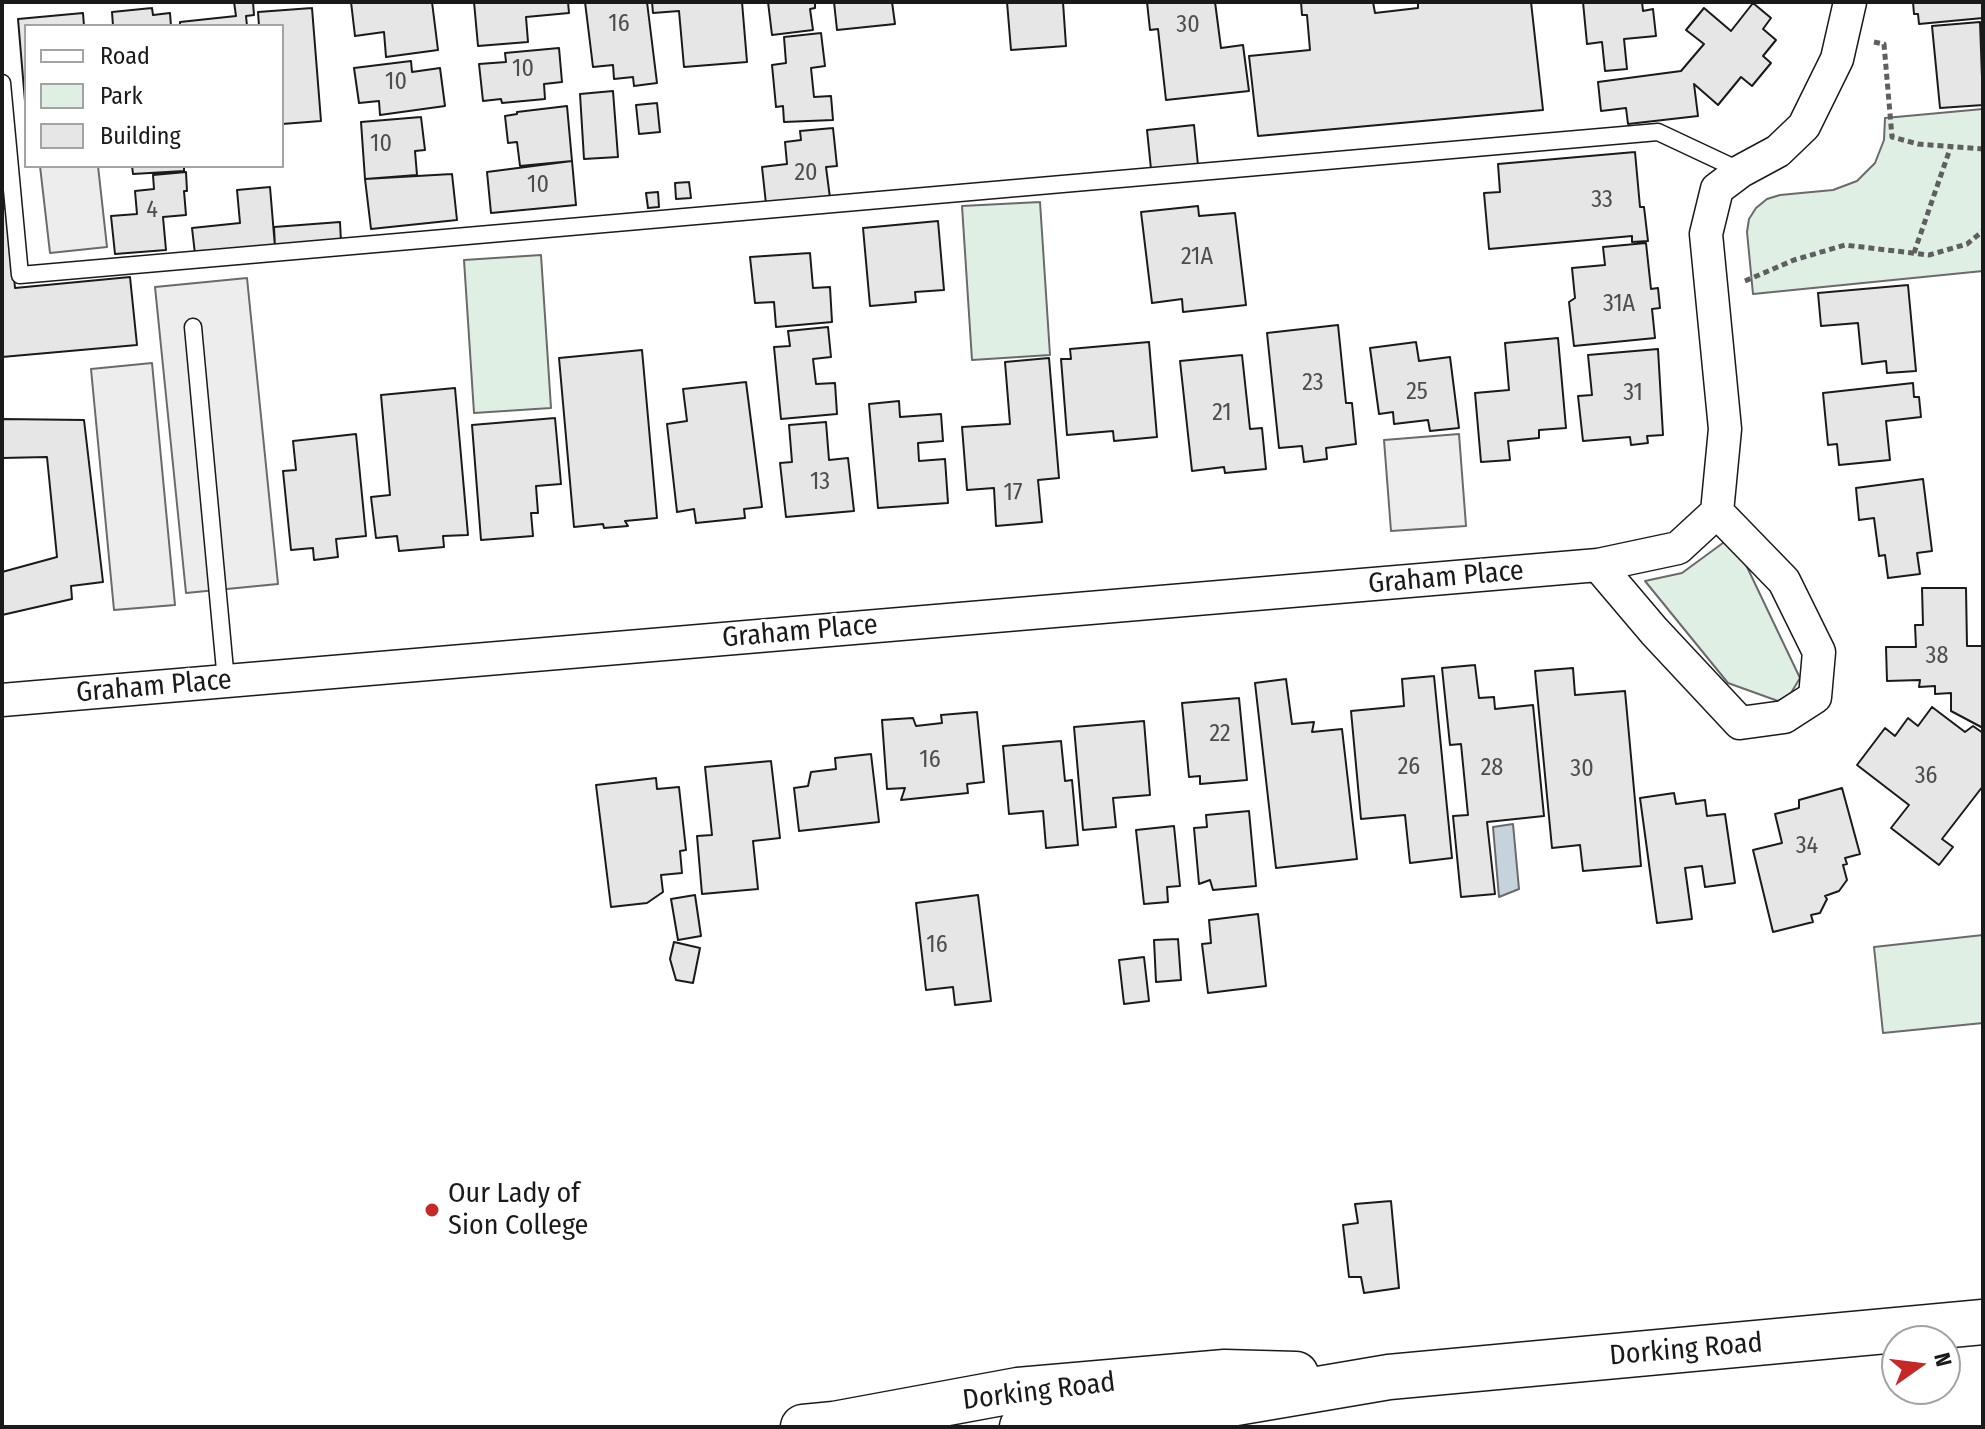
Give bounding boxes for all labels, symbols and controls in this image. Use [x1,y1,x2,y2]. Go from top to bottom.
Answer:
house number: 16 [608,10,630,38]
house number: 30 [1176,11,1200,39]
legend [24,24,284,168]
text: Road [100,42,150,70]
house number: 10 [512,55,534,83]
house number: 10 [385,68,407,96]
text: Park [100,82,143,110]
text: Building [100,122,181,150]
house number: 10 [370,130,392,158]
house number: 20 [794,159,818,187]
house number: 10 [527,171,549,199]
house number: 33 [1591,186,1613,214]
house number: 4 [146,196,158,224]
house number: 21A [1181,243,1213,271]
house number: 31A [1603,290,1635,318]
house number: 23 [1302,369,1324,397]
house number: 25 [1406,378,1428,406]
house number: 31 [1623,379,1643,407]
house number: 21 [1212,399,1232,427]
house number: 13 [810,468,830,496]
house number: 17 [1003,479,1023,507]
street label: Graham Place [1367,554,1525,602]
street label: Graham Place [721,608,879,656]
house number: 38 [1926,642,1948,670]
street label: Graham Place [75,663,233,711]
house number: 22 [1209,720,1231,748]
house number: 16 [919,746,941,774]
house number: 26 [1398,753,1420,781]
house number: 28 [1481,754,1503,782]
house number: 30 [1570,755,1594,783]
house number: 36 [1915,762,1937,790]
house number: 34 [1796,832,1818,860]
house number: 16 [926,931,948,959]
place label: Our Lady of Sion College [448,1177,588,1243]
marker: Our Lady of Sion College [423,1201,441,1219]
north arrow [1881,1325,1961,1405]
street label: Dorking Road [1608,1327,1764,1373]
text: N [1928,1350,1958,1369]
street label: Dorking Road [961,1366,1117,1418]

